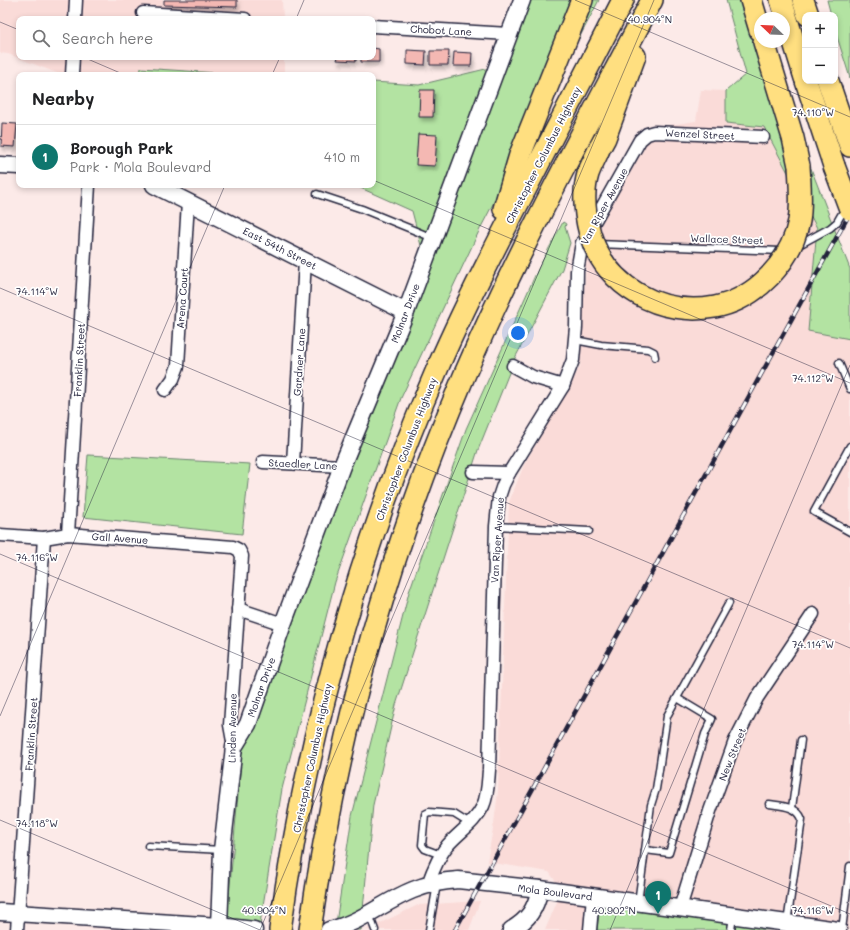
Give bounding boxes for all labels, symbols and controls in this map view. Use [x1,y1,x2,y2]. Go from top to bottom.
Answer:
text: 40.904°N [628,12,672,26]
north arrow [754,12,790,48]
map controls [802,12,838,84]
button: + [802,12,838,48]
search box [16,16,376,60]
street label: Chobot Lane [410,21,472,39]
icon: search [30,27,52,49]
text: Search here [62,28,153,48]
button: − [802,48,838,84]
street label: Christopher Columbus Highway [502,84,584,226]
text: Nearby [32,87,94,109]
text: 74.110°W [792,105,834,119]
street label: Wenzel Street [665,125,735,143]
text: Borough Park [70,138,173,158]
text: 1 [42,148,48,165]
text: 410 m [324,148,360,165]
text: Park · Mola Boulevard [70,158,211,175]
street label: Van Riper Avenue [577,165,631,247]
street label: East 54th Street [241,223,319,273]
street label: Wallace Street [690,231,764,247]
street label: Arena Court [173,267,191,329]
street label: Molnar Drive [387,281,423,345]
text: 74.114°W [16,284,58,298]
street label: Franklin Street [70,323,88,397]
your location [508,323,528,343]
street label: Gardner Lane [290,328,308,396]
text: 74.112°W [792,371,834,385]
street label: Christopher Columbus Highway [372,376,440,522]
street label: Staedler Lane [268,455,338,473]
street label: Van Riper Avenue [487,497,507,583]
street label: Gall Avenue [91,529,149,547]
text: 74.116°W [16,550,58,564]
text: 74.114°W [792,637,834,651]
street label: Molnar Drive [244,655,278,719]
street label: Christopher Columbus Highway [289,682,335,834]
street label: Linden Avenue [224,693,240,763]
street label: Franklin Street [21,697,41,771]
street label: New Street [715,725,749,783]
text: 74.118°W [16,816,58,830]
street label: Mola Boulevard [517,880,593,904]
pin: 1 [645,881,671,914]
text: 40.904°N [242,903,286,917]
text: 40.902°N [592,903,636,917]
text: 74.116°W [792,903,834,917]

